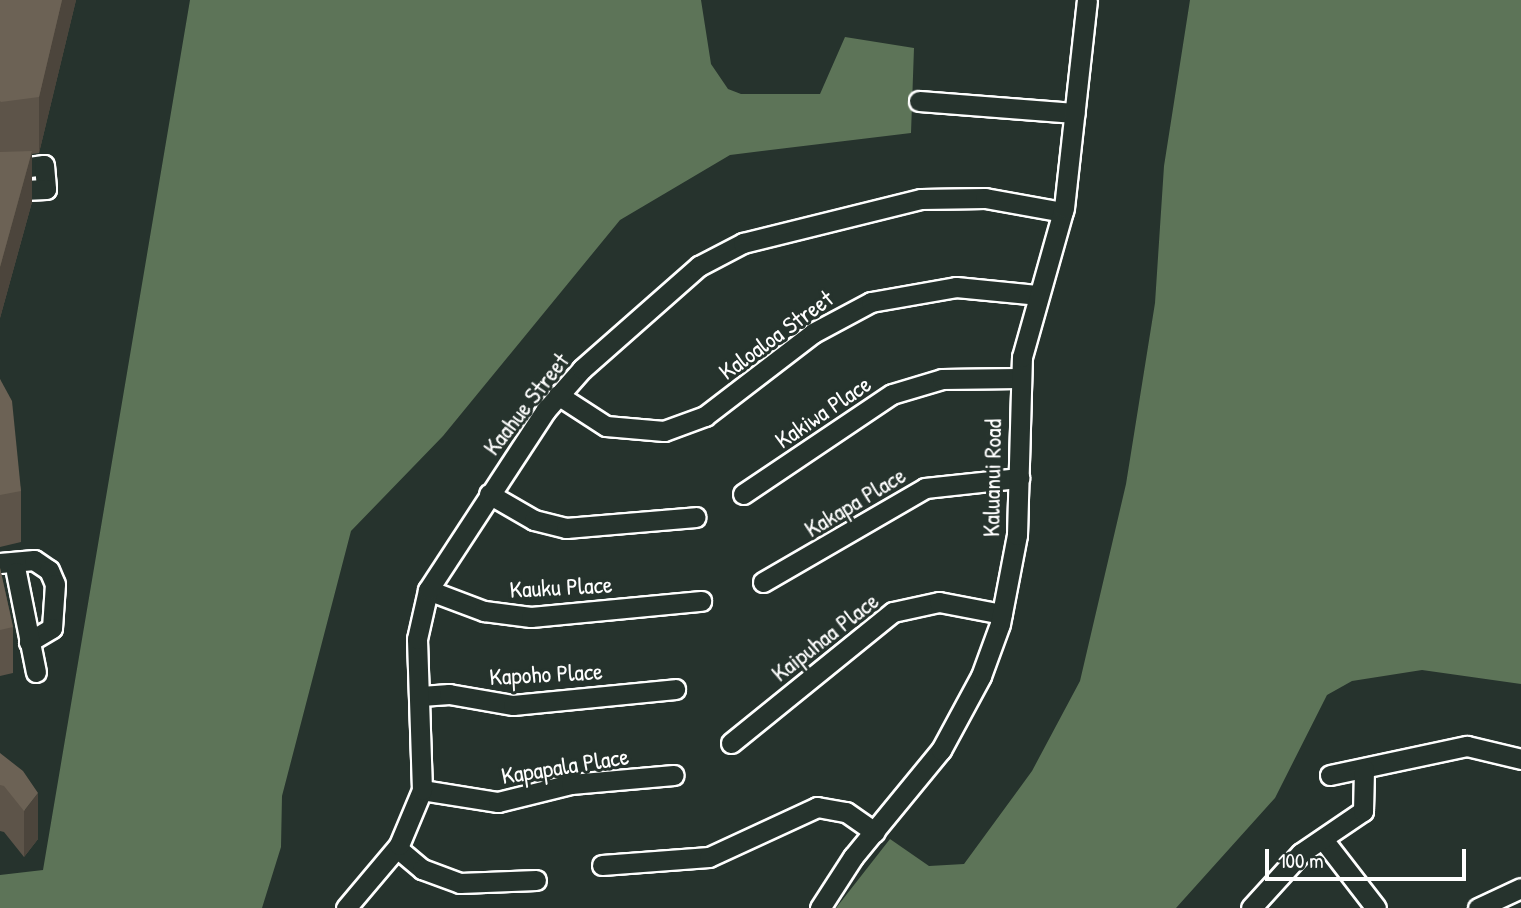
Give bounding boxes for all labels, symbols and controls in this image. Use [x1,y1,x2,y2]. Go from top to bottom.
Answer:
street label: Kaloaloa Street [713,284,839,386]
street label: Kaahue Street [477,347,575,461]
street label: Kakiwa Place [770,369,876,455]
street label: Kaluanui Road [977,419,1007,537]
street label: Kakapa Place [799,461,911,543]
street label: Kauku Place [509,570,613,604]
street label: Kaipuhaa Place [766,586,884,688]
street label: Kapoho Place [489,657,603,691]
street label: Kapapala Place [499,742,631,790]
scale bar [1269,834,1470,878]
text: 100 m [1278,846,1324,875]

